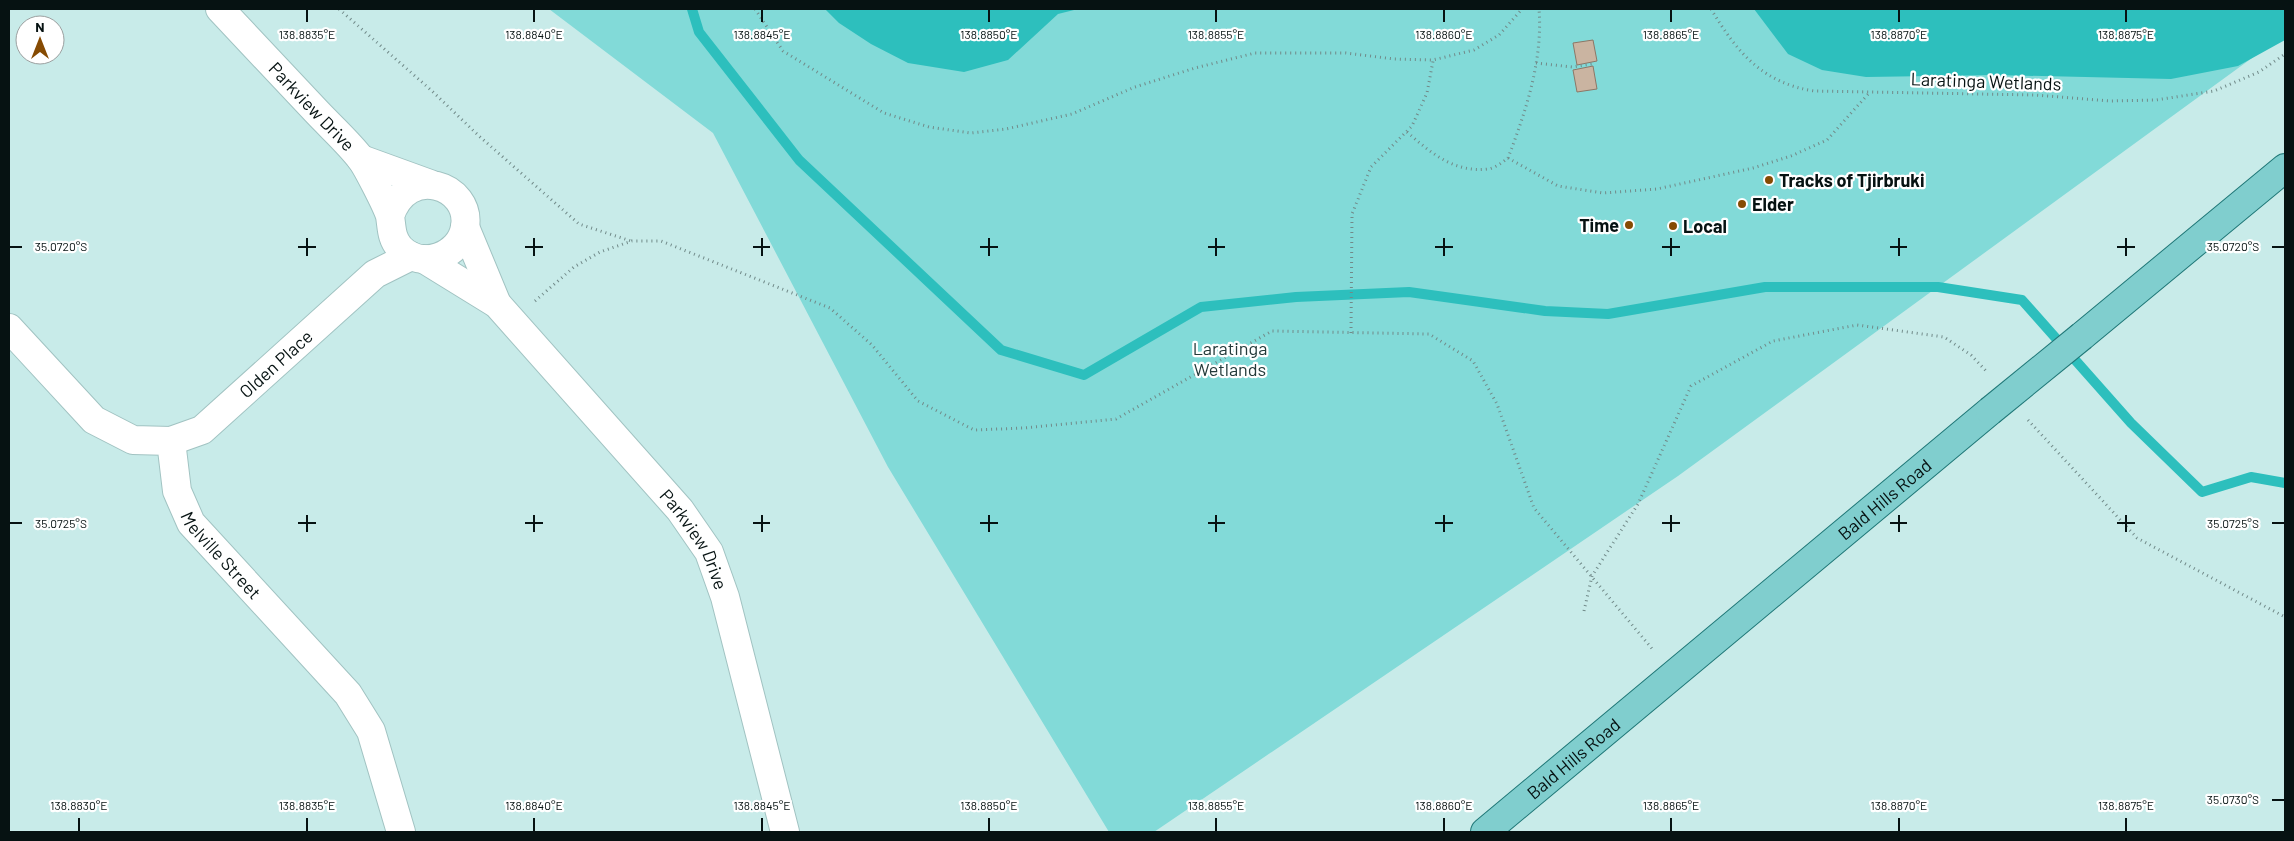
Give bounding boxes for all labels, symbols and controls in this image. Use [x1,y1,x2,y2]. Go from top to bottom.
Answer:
north arrow [15,15,65,65]
text: N [35,18,45,35]
text: 138.8835°E [279,27,335,41]
text: 138.8840°E [505,27,563,41]
text: 138.8845°E [733,27,791,41]
text: 138.8850°E [960,27,1018,41]
text: 138.8855°E [1188,27,1244,41]
text: 138.8860°E [1415,27,1473,41]
text: 138.8865°E [1643,27,1699,41]
text: 138.8870°E [1871,27,1927,41]
text: 138.8875°E [2098,27,2154,41]
street label: Parkview Drive [265,57,360,155]
street label: Laratinga Wetlands [1910,67,2062,95]
place label: Tracks of Tjirbruki [1779,169,1925,191]
marker: Tracks of Tjirbruki [1763,174,1775,186]
place label: Elder [1752,193,1794,215]
marker: Elder [1736,198,1748,210]
place label: Time [1579,214,1619,236]
place label: Local [1683,215,1727,237]
marker: Time [1623,219,1635,231]
marker: Local [1667,220,1679,232]
text: 35.0720°S [35,239,87,253]
text: 35.0720°S [2207,239,2259,253]
street label: Olden Place [234,325,317,402]
park label: Laratinga Wetlands [1193,337,1267,380]
street label: Bald Hills Road [1833,454,1936,544]
street label: Parkview Drive [655,484,732,592]
street label: Melville Street [176,508,266,603]
text: 35.0725°S [35,516,87,530]
text: 35.0725°S [2207,516,2259,530]
street label: Bald Hills Road [1522,713,1624,804]
text: 35.0730°S [2207,792,2259,806]
text: 138.8830°E [50,798,108,812]
text: 138.8835°E [279,798,335,812]
text: 138.8840°E [505,798,563,812]
text: 138.8845°E [733,798,791,812]
text: 138.8850°E [960,798,1018,812]
text: 138.8855°E [1188,798,1244,812]
text: 138.8860°E [1415,798,1473,812]
text: 138.8865°E [1643,798,1699,812]
text: 138.8870°E [1871,798,1927,812]
text: 138.8875°E [2098,798,2154,812]

